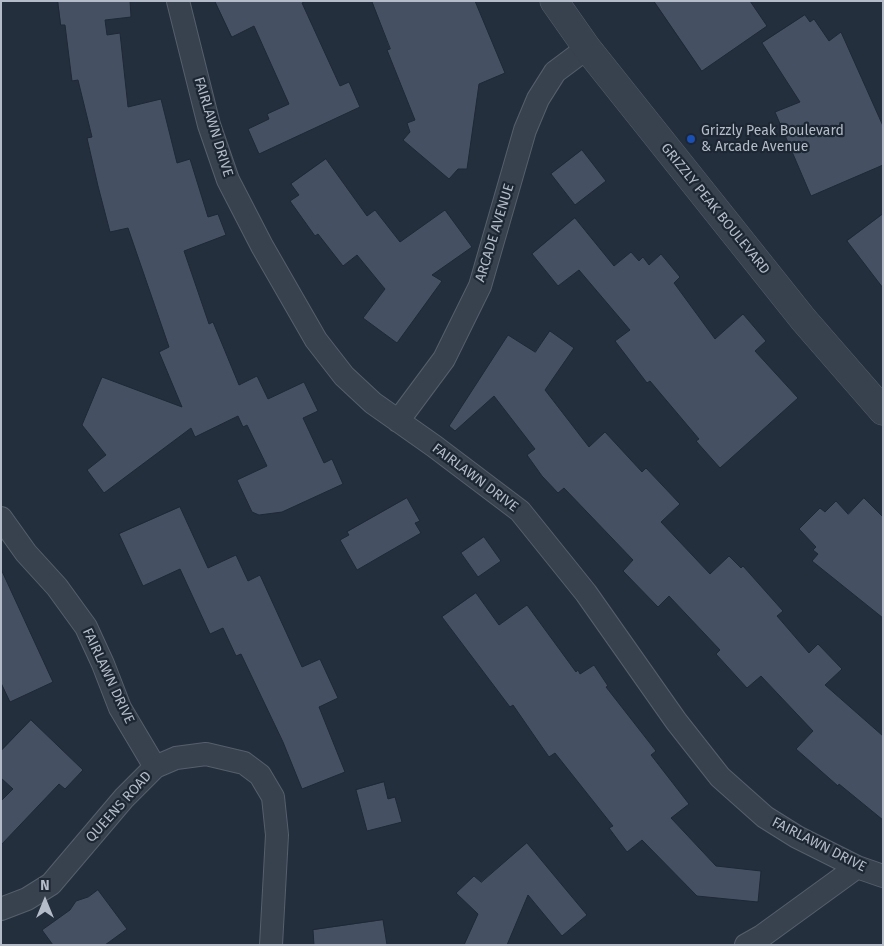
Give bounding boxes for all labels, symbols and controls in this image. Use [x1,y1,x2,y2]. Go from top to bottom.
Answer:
street label: FAIRLAWN DRIVE [190,75,236,179]
place label: Grizzly Peak Boulevard & Arcade Avenue [701,123,844,156]
marker: Grizzly Peak Boulevard & Arcade Avenue [685,133,697,145]
street label: GRIZZLY PEAK BOULEVARD [657,140,773,278]
street label: ARCADE AVENUE [472,182,518,284]
street label: FAIRLAWN DRIVE [429,440,521,516]
street label: FAIRLAWN DRIVE [79,626,137,726]
street label: QUEENS ROAD [83,768,155,846]
street label: FAIRLAWN DRIVE [769,814,869,876]
north arrow [20,876,70,926]
text: N [40,877,50,894]

